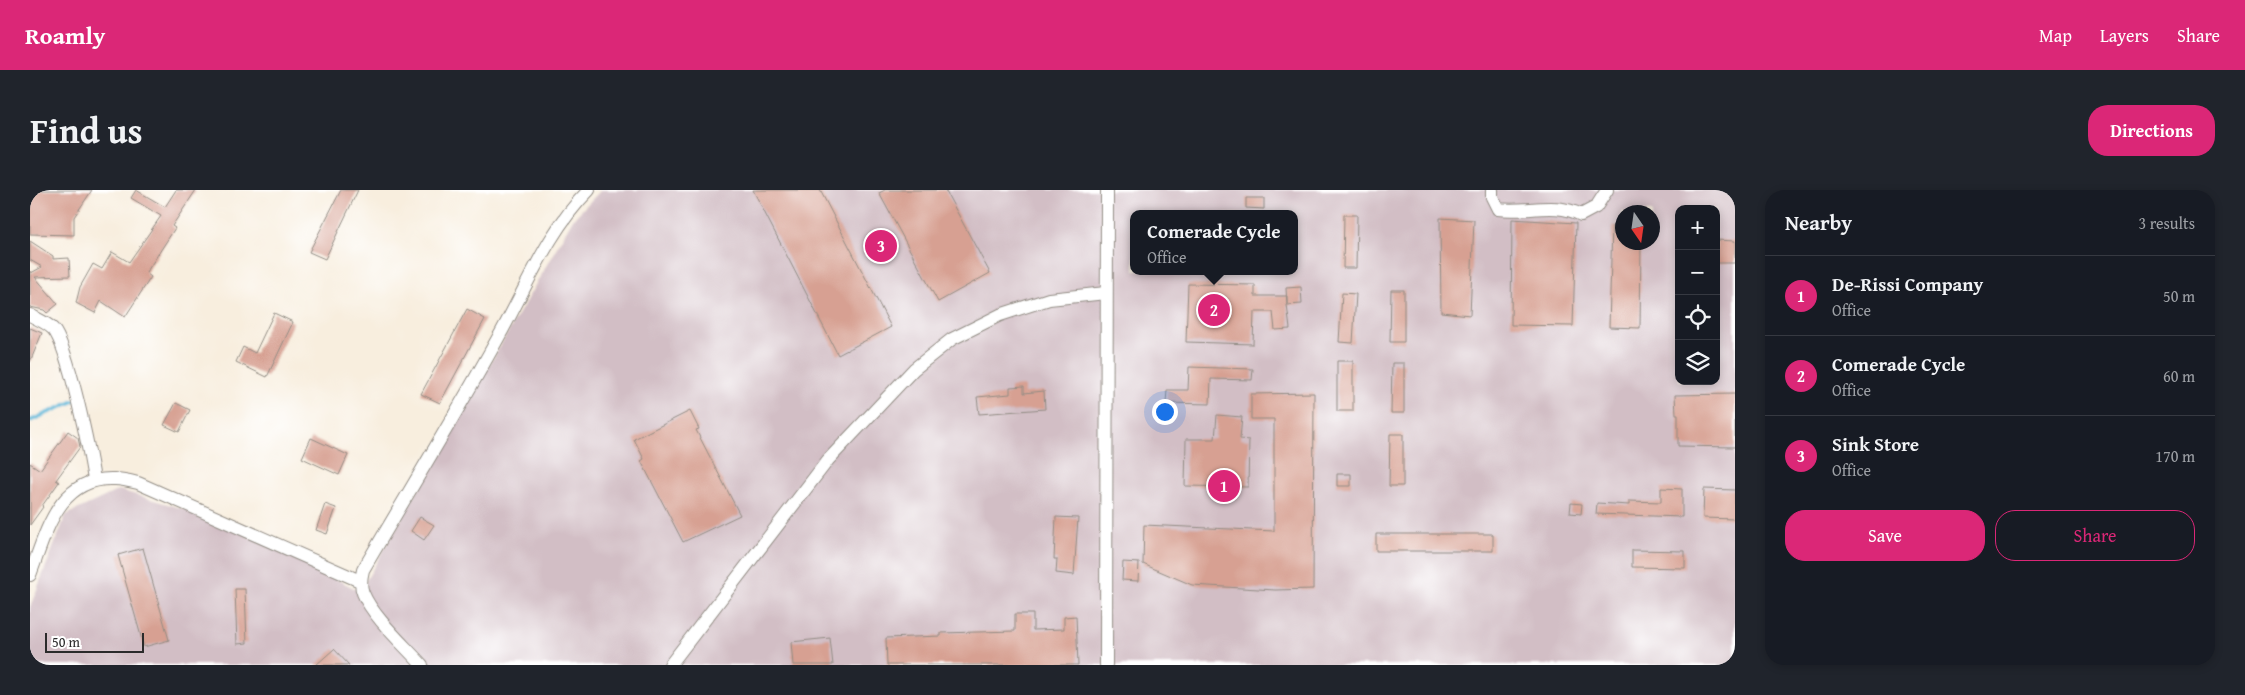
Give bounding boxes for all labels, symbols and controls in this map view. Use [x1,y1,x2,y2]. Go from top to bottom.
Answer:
text: Roamly [25,18,105,53]
text: Map [2039,22,2072,49]
text: Layers [2100,22,2149,49]
text: Share [2177,22,2220,49]
text: Find us [30,105,143,156]
button: Directions [2088,105,2215,156]
north arrow [1615,205,1660,250]
map controls [1675,205,1720,385]
button: + [1675,205,1720,250]
text: Nearby [1785,207,1852,238]
popup [1130,210,1298,275]
text: 3 results [2138,211,2195,235]
text: Comerade Cycle [1147,217,1281,245]
pin: 3 [865,227,897,265]
text: Office [1147,245,1186,269]
button: − [1675,250,1720,295]
text: De-Rissi Company [1832,270,1983,298]
text: 1 [1797,284,1805,308]
text: 50 m [2163,284,2195,308]
pin: 2 [1198,291,1230,329]
button: locate [1675,295,1720,340]
text: Office [1832,298,1871,322]
button: layers [1675,340,1720,385]
text: Comerade Cycle [1832,350,1965,378]
text: 2 [1797,364,1805,388]
text: 60 m [2163,364,2195,388]
text: Office [1832,378,1871,402]
your location [1152,399,1178,425]
text: Sink Store [1832,430,1919,458]
text: 3 [1797,444,1805,468]
text: 170 m [2155,444,2195,468]
text: Office [1832,458,1871,482]
pin: 1 [1208,467,1240,505]
button: Save [1785,510,1985,561]
button: Share [1995,510,2195,561]
scale bar [45,630,144,653]
text: 50 m [52,632,80,652]

